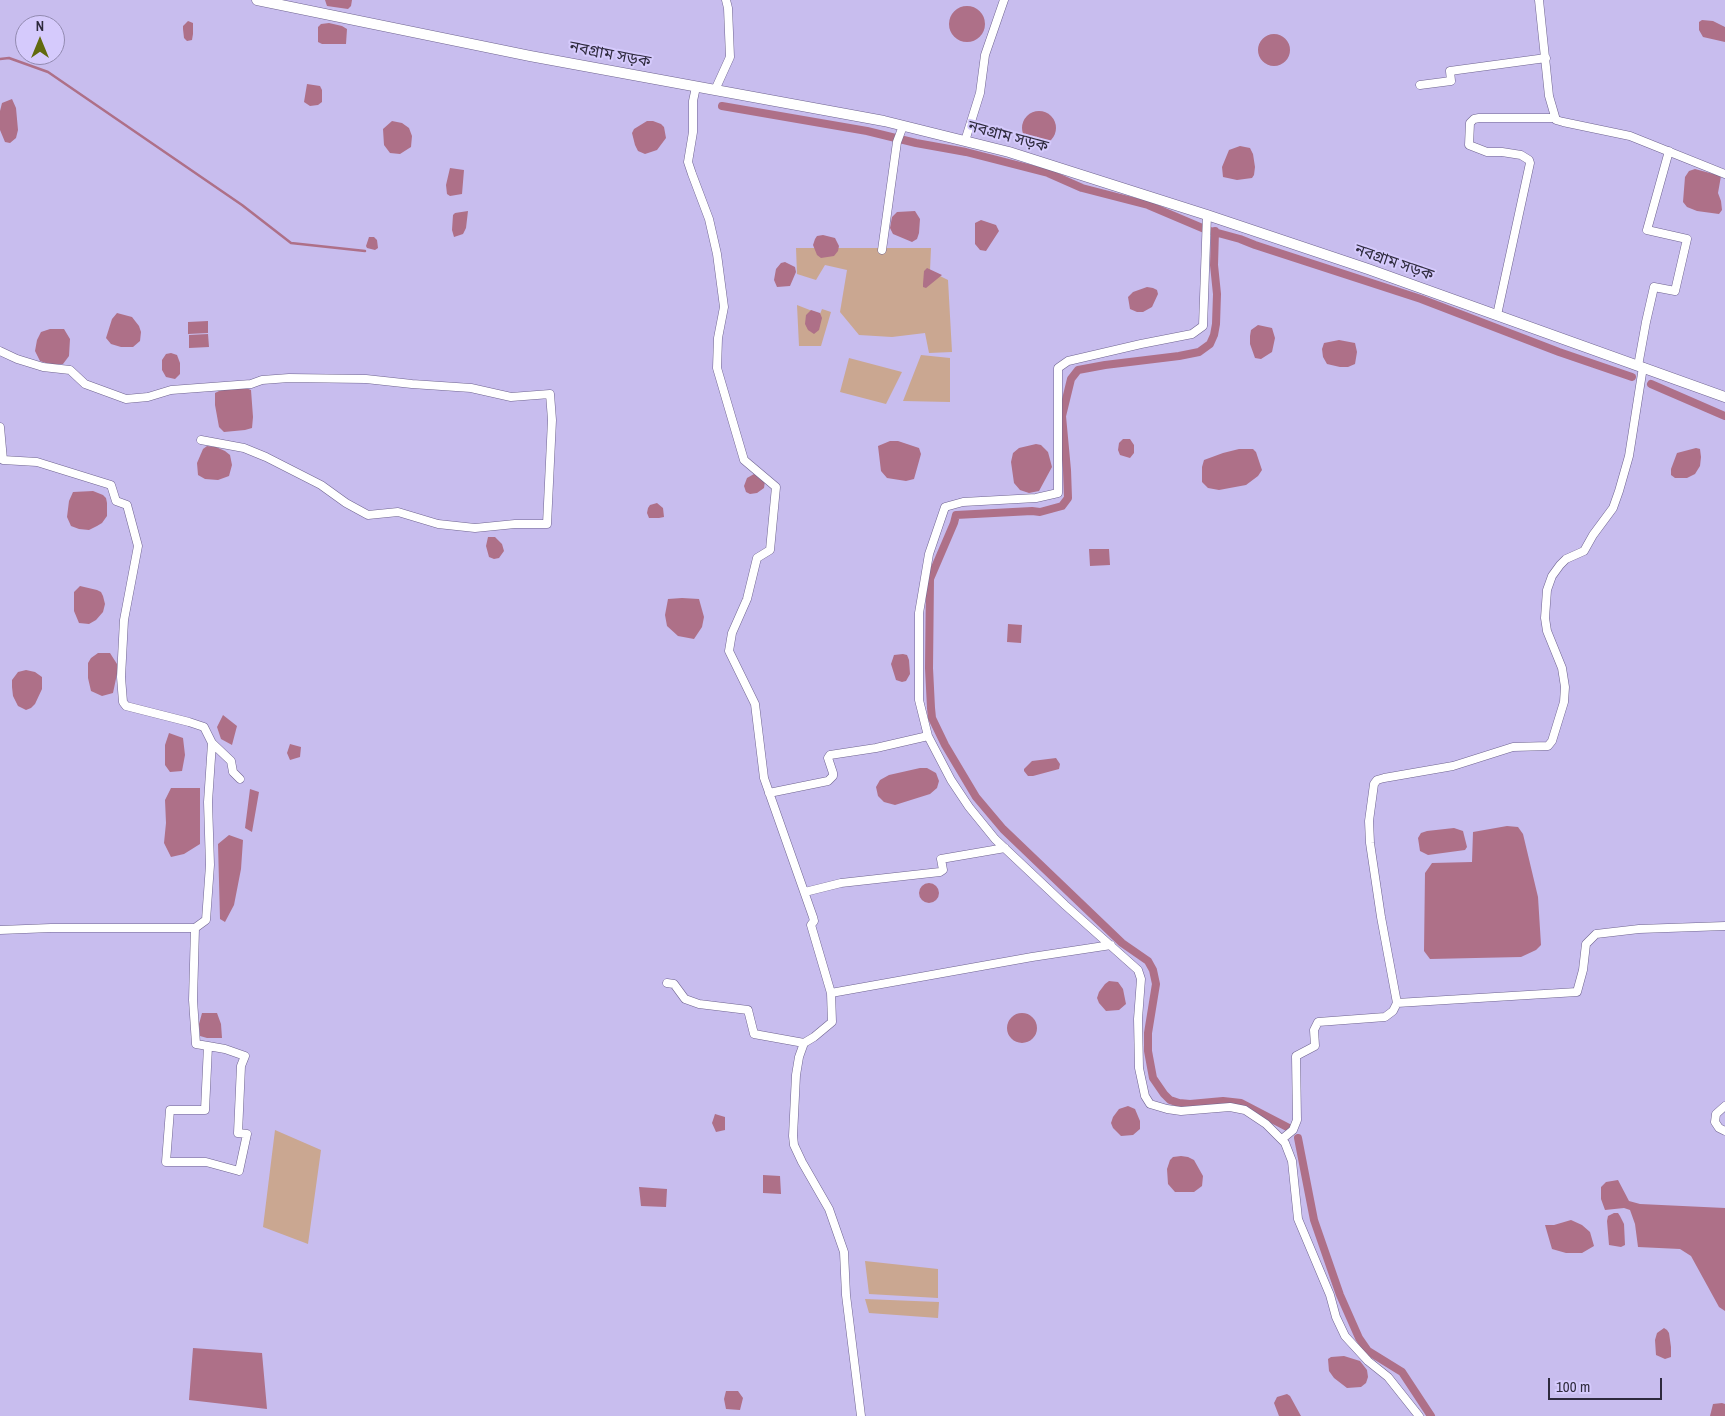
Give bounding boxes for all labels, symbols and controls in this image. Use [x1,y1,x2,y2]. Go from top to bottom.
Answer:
north arrow [15,15,65,65]
text: N [36,17,44,35]
street label: নবগ্রাম সড়ক [568,38,652,72]
street label: নবগ্রাম সড়ক [966,117,1050,157]
street label: নবগ্রাম সড়ক [1352,241,1436,285]
scale bar [1550,1368,1664,1400]
text: 100 m [1556,1376,1590,1397]

